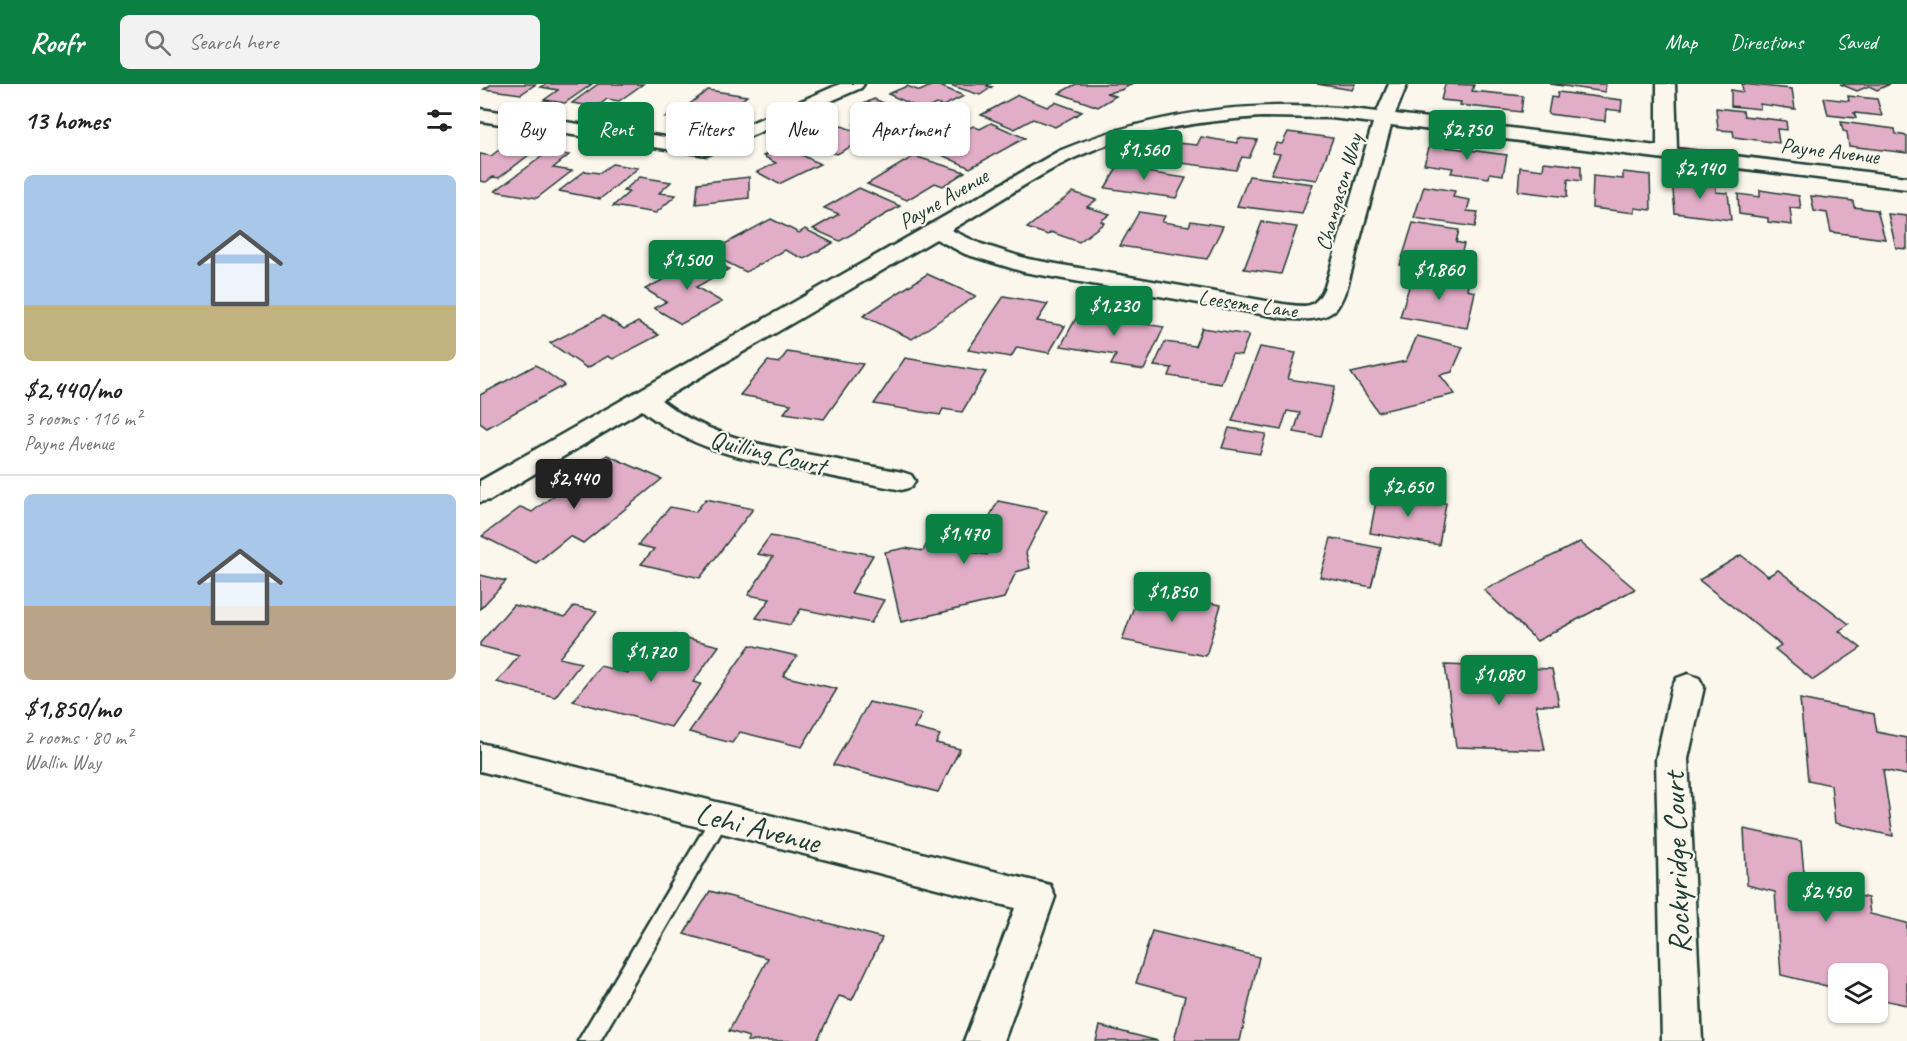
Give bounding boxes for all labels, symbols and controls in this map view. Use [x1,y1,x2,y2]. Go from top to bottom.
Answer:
search box [120,15,540,69]
text: Roofr [30,25,84,60]
icon: search [141,26,174,59]
text: Search here [189,28,278,56]
text: Map [1665,29,1697,55]
text: Directions [1730,29,1803,55]
text: Saved [1836,29,1877,55]
chip: Buy [498,102,566,156]
chip: Rent [578,102,654,156]
chip: Filters [666,102,754,156]
chip: New [766,102,838,156]
chip: Apartment [850,102,970,156]
text: 13 homes [24,104,109,137]
icon: filters [423,104,456,137]
pin: $2,750 [1418,110,1516,161]
text: $2,750 [1443,117,1491,142]
street label: Changason Way [1309,128,1370,254]
pin: $1,560 [1095,130,1193,181]
street label: Payne Avenue [1779,131,1882,171]
text: $1,560 [1119,137,1169,162]
pin: $2,140 [1651,149,1749,200]
text: $2,140 [1676,156,1724,181]
street label: Payne Avenue [894,161,995,236]
icon: home [186,214,294,322]
pin: $1,500 [638,240,736,291]
text: $1,500 [663,247,711,272]
pin: $1,860 [1390,250,1488,301]
text: $1,860 [1414,257,1464,282]
street label: Leeseme Lane [1197,283,1301,325]
pin: $1,230 [1065,286,1163,337]
text: $1,230 [1090,293,1138,318]
text: $2,440/mo [24,373,121,406]
text: 3 rooms · 116 m² [24,406,141,431]
street label: Quilling Court [707,422,832,484]
text: Payne Avenue [24,431,114,456]
pin: $2,440 [525,459,623,510]
text: $2,440 [550,466,598,491]
pin: $2,650 [1359,467,1457,518]
text: $2,650 [1383,474,1433,499]
pin: $1,470 [915,514,1013,565]
text: $1,470 [940,521,988,546]
icon: home [186,533,294,641]
pin: $1,850 [1123,572,1221,623]
text: $1,850 [1148,579,1196,604]
pin: $1,720 [602,632,700,683]
text: $1,720 [627,639,675,664]
pin: $1,080 [1450,655,1548,706]
text: $1,080 [1475,662,1523,687]
text: $1,850/mo [24,692,121,725]
text: 2 rooms · 80 m² [24,725,132,750]
text: Wallin Way [24,750,101,775]
street label: Rockyridge Court [1653,768,1700,955]
street label: Lehi Avenue [692,792,827,863]
pin: $2,450 [1777,872,1875,923]
text: $2,450 [1802,879,1850,904]
map controls [1828,963,1888,1023]
button: layers [1828,963,1888,1023]

